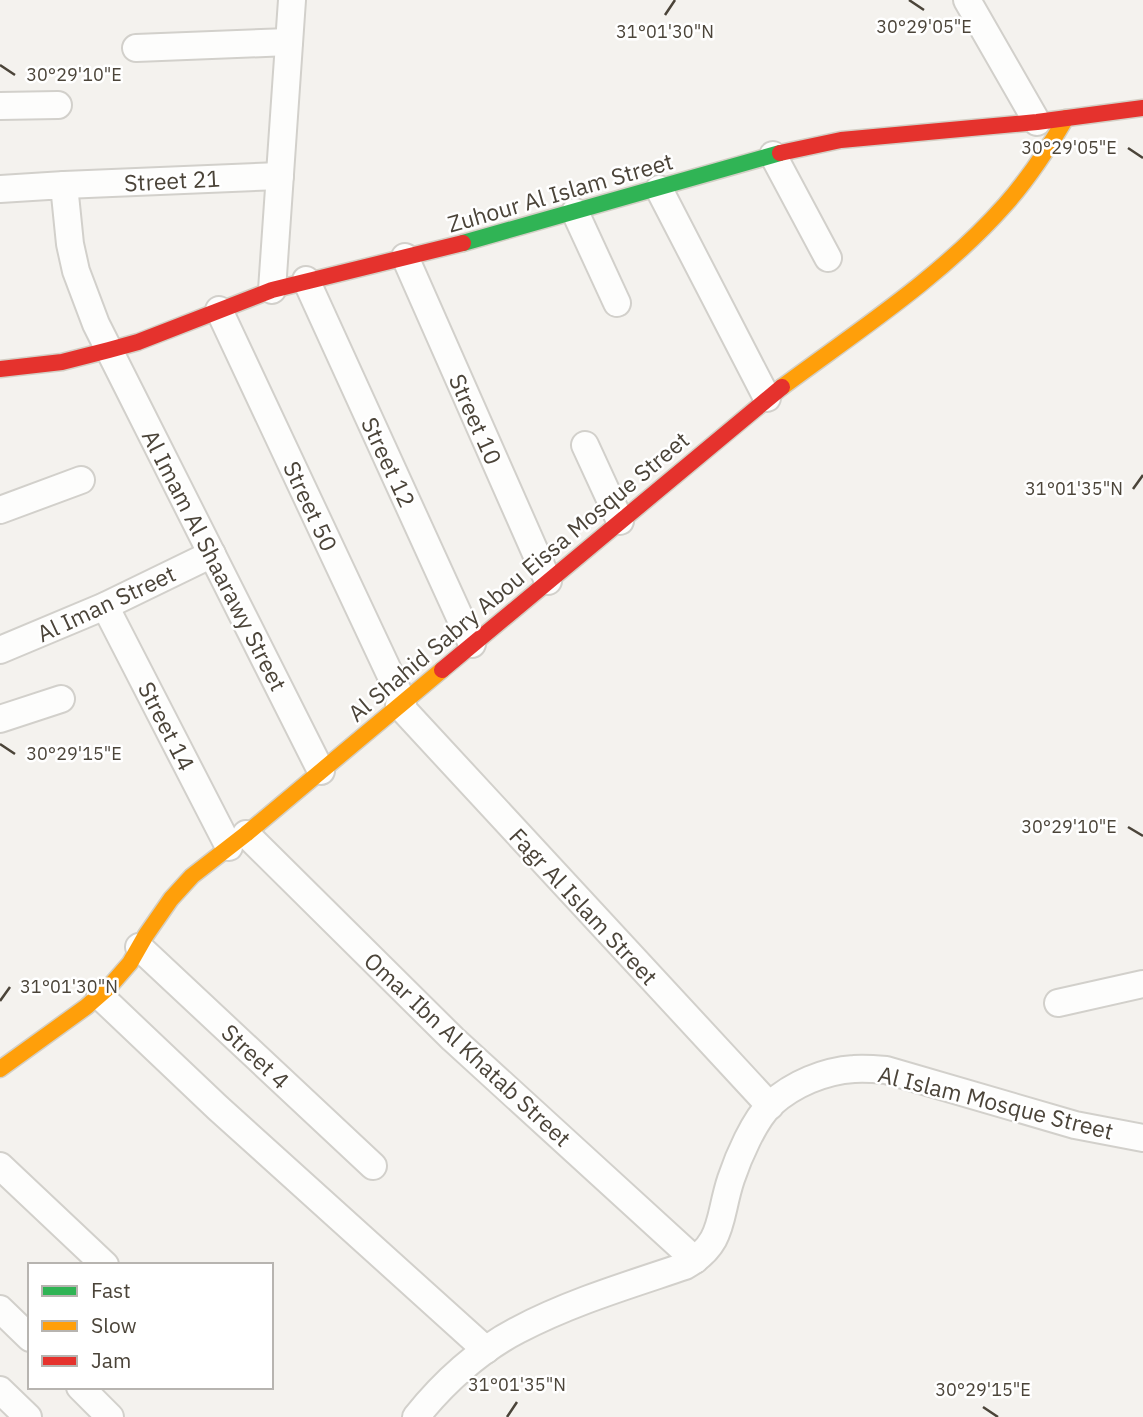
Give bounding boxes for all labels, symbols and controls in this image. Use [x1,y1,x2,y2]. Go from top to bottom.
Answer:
text: 30°29'05"E [876,15,972,38]
text: 31°01'30"N [616,20,714,43]
text: 30°29'10"E [26,63,122,86]
text: 30°29'05"E [1021,136,1117,159]
street label: Zuhour Al Islam Street [444,145,676,239]
street label: Street 21 [123,163,221,197]
street label: Street 10 [443,369,509,469]
street label: Street 12 [355,412,423,512]
street label: Al Imam Al Shaarawy Street [136,424,294,696]
street label: Al Shahid Sabry Abou Eissa Mosque Street [341,424,695,728]
street label: Street 50 [277,456,345,556]
text: 31°01'35"N [1025,477,1123,500]
street label: Al Iman Street [32,558,180,648]
street label: Street 14 [132,676,202,776]
text: 30°29'15"E [26,742,122,765]
text: 30°29'10"E [1021,815,1117,838]
street label: Fagr Al Islam Street [503,821,665,991]
street label: Omar Ibn Al Khatab Street [358,945,578,1153]
text: 31°01'30"N [20,975,118,998]
street label: Street 4 [216,1017,296,1095]
street label: Al Islam Mosque Street [875,1058,1117,1146]
legend [28,1263,273,1389]
text: Fast [91,1276,131,1304]
text: Slow [91,1311,137,1339]
text: Jam [91,1346,131,1374]
text: 31°01'35"N [468,1373,566,1396]
text: 30°29'15"E [935,1378,1031,1401]

